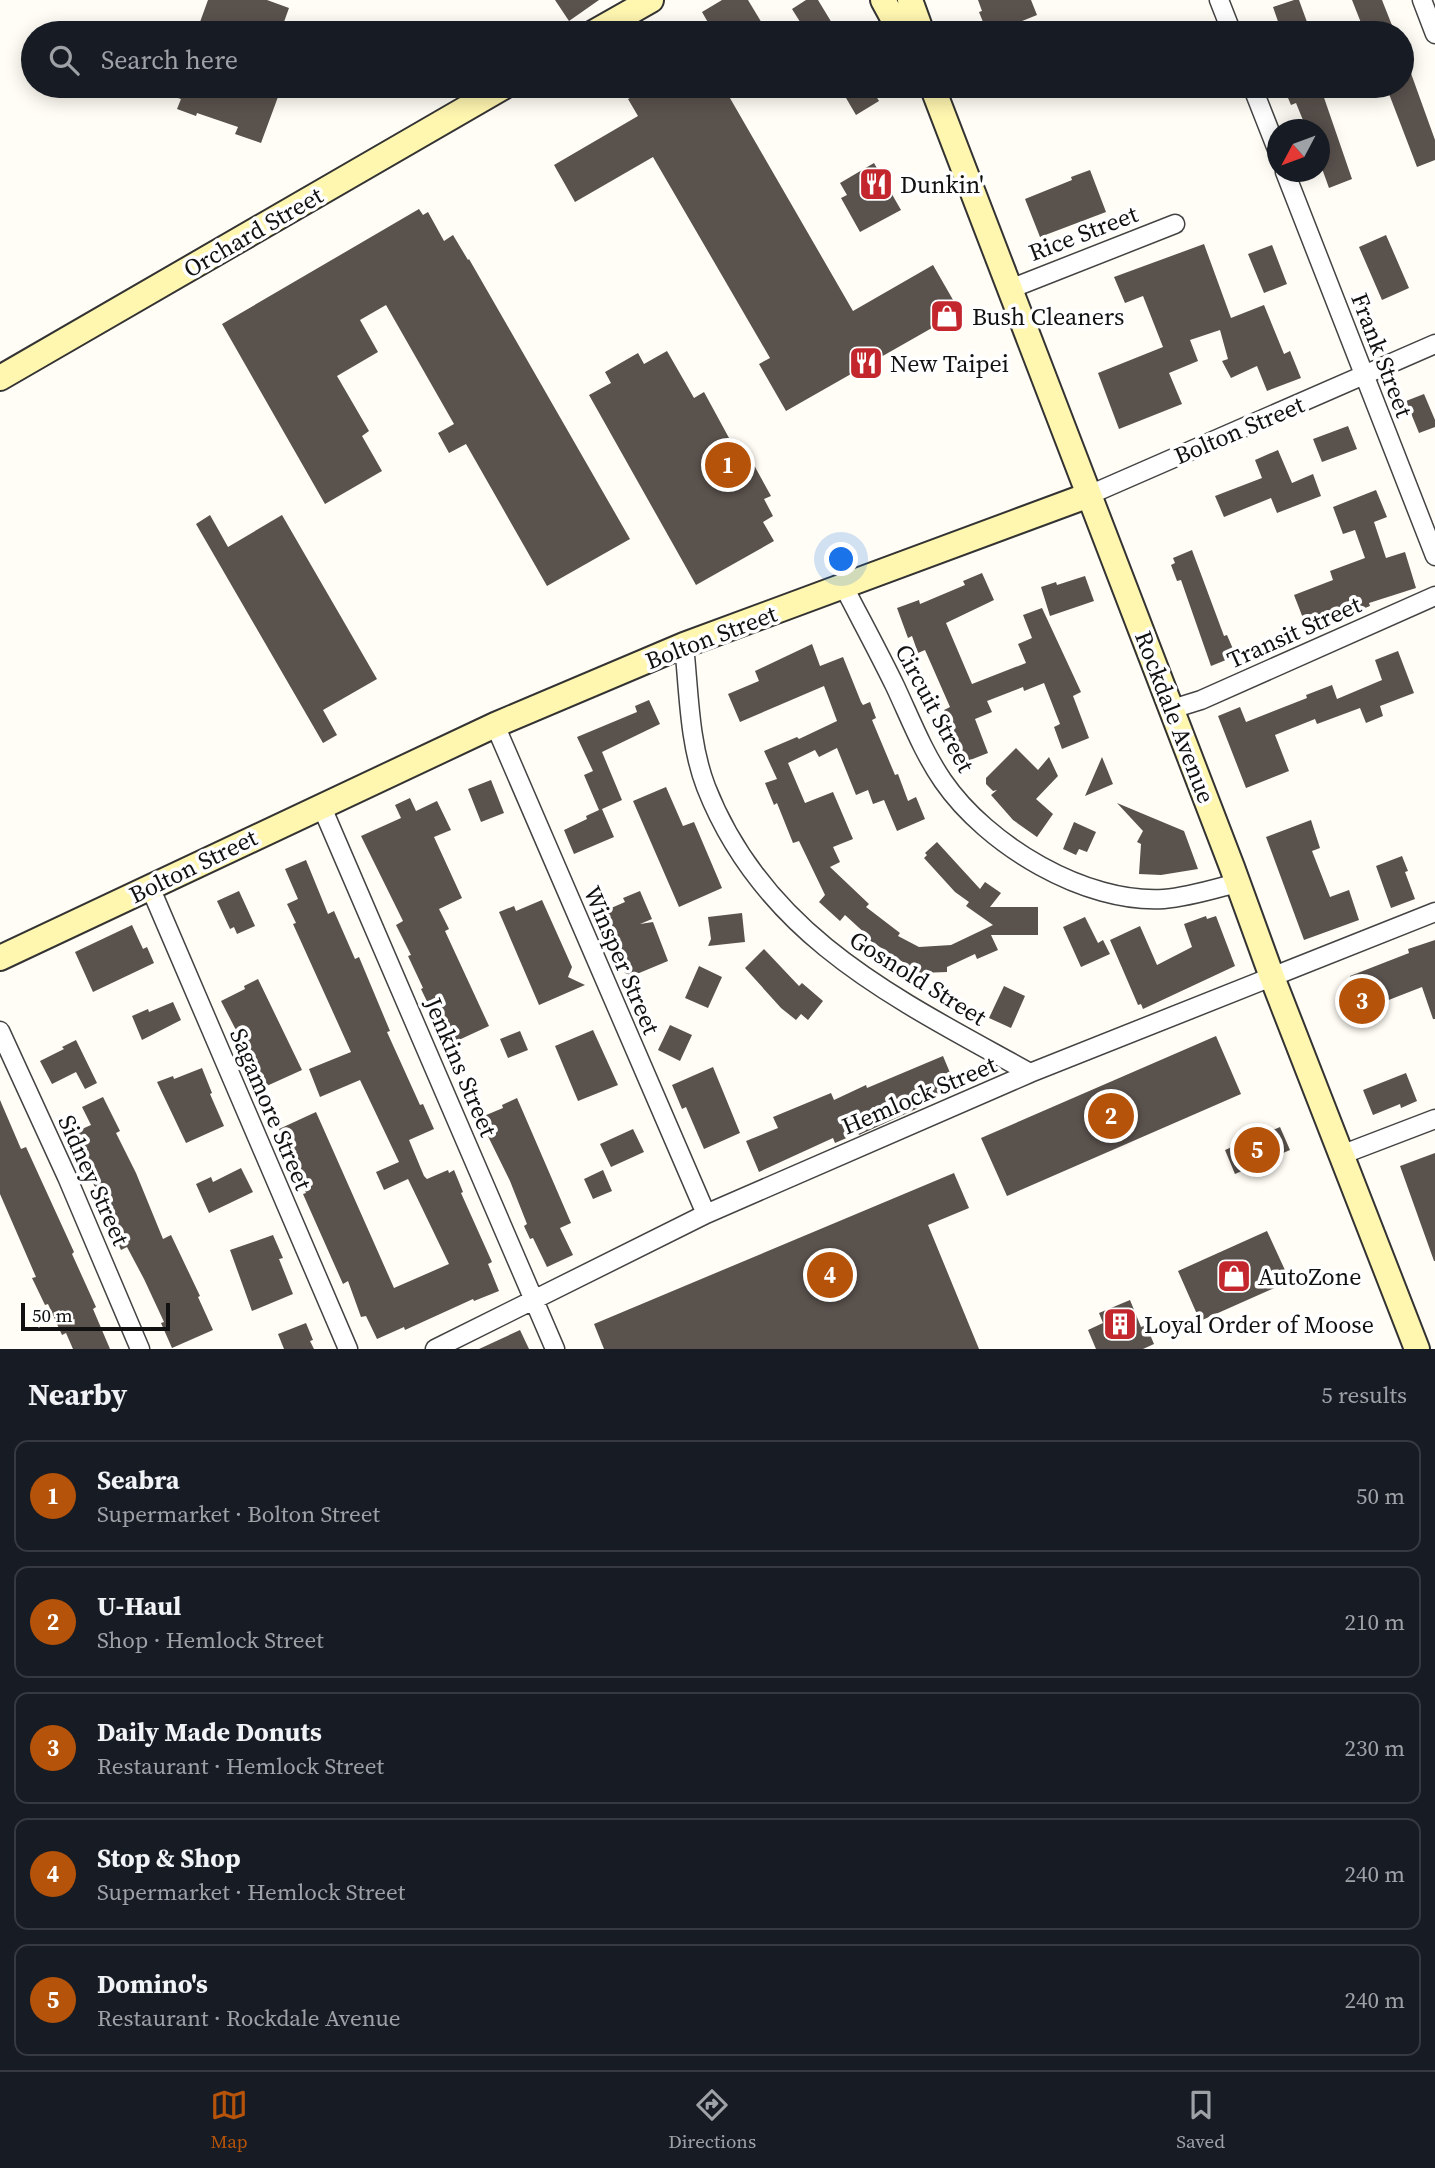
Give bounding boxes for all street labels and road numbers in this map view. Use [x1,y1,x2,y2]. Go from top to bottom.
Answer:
street label: Orchard Street [177,179,329,285]
street label: Rice Street [1024,197,1142,269]
street label: Frank Street [1343,288,1421,422]
street label: Bolton Street [1169,388,1309,472]
street label: Transit Street [1222,588,1366,676]
street label: Bolton Street [641,597,782,677]
street label: Rockdale Avenue [1127,626,1223,808]
street label: Circuit Street [887,638,983,778]
street label: Bolton Street [124,821,263,911]
street label: Winsper Street [576,881,668,1040]
street label: Gosnold Street [843,923,993,1033]
street label: Jenkins Street [416,991,505,1142]
street label: Sagamore Street [222,1023,320,1195]
street label: Hemlock Street [837,1048,1001,1142]
street label: Sidney Street [51,1110,138,1251]

